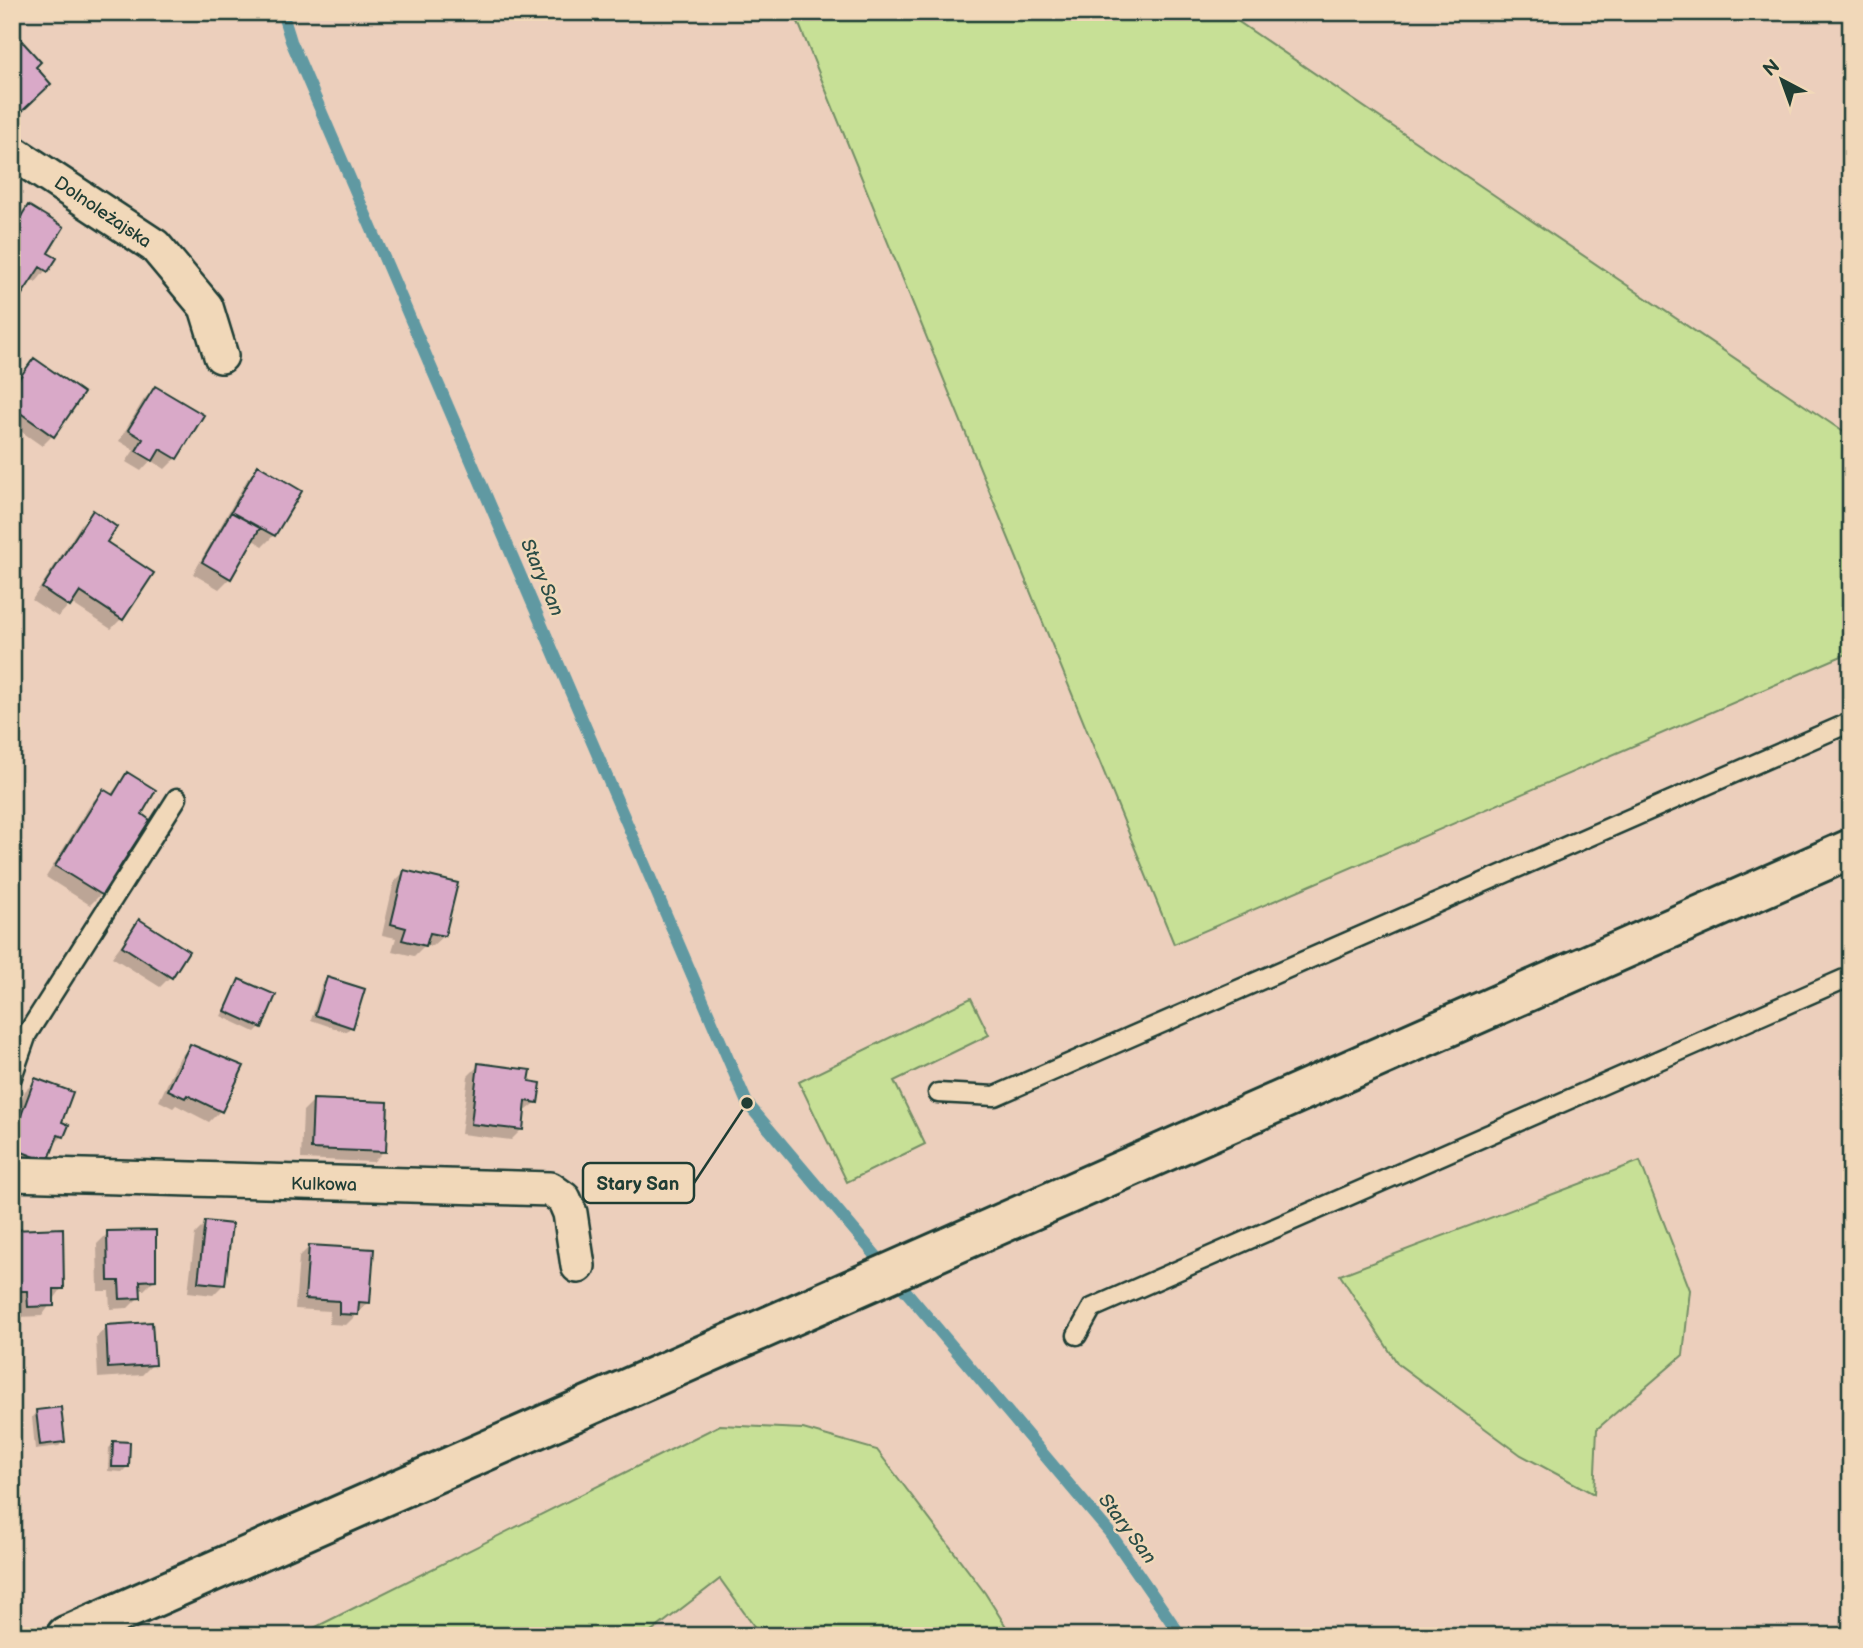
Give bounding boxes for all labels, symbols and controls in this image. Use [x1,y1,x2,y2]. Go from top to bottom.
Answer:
north arrow [1748,46,1818,116]
text: N [1759,55,1785,82]
street label: Dolnoleżajska [50,172,155,253]
water label: Stary San [515,535,568,620]
callout: Stary San [583,1163,694,1203]
street label: Kulkowa [291,1173,357,1196]
text: Stary San [597,1173,679,1196]
water label: Stary San [1093,1489,1161,1568]

